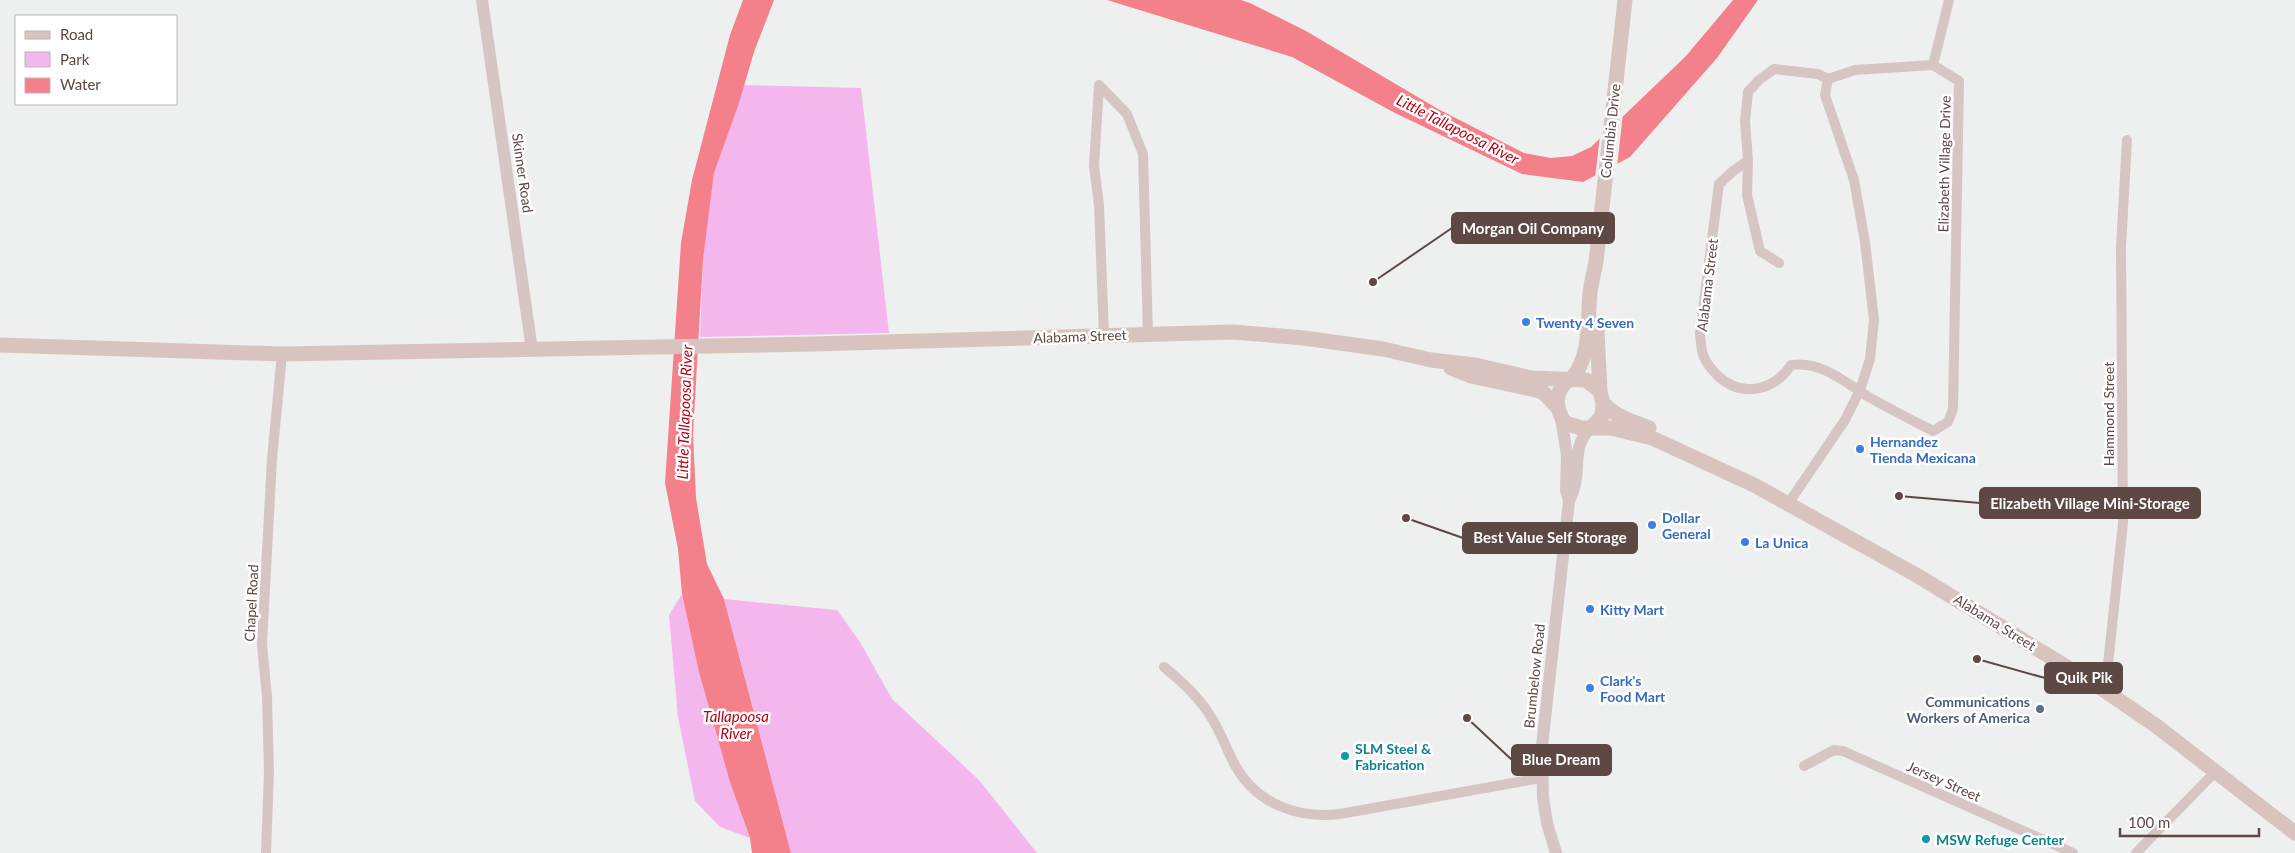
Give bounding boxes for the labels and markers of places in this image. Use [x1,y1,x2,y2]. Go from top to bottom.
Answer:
callout: Morgan Oil Company [1452,213,1614,243]
place label: Twenty 4 Seven [1536,314,1634,331]
marker: Twenty 4 Seven [1520,316,1532,328]
place label: Hernandez Tienda Mexicana [1870,433,1976,466]
marker: Hernandez Tienda Mexicana [1854,443,1866,455]
callout: Elizabeth Village Mini-Storage [1980,488,2200,518]
place label: Dollar General [1662,509,1711,542]
marker: Dollar General [1646,519,1658,531]
callout: Best Value Self Storage [1463,523,1637,553]
place label: La Unica [1755,534,1808,551]
marker: La Unica [1739,536,1751,548]
place label: Kitty Mart [1600,601,1665,618]
marker: Kitty Mart [1584,603,1596,615]
callout: Quik Pik [2045,663,2122,693]
place label: Clark's Food Mart [1600,672,1666,705]
marker: Clark's Food Mart [1584,682,1596,694]
place label: Communications Workers of America [1906,693,2030,726]
marker: Communications Workers of America [2034,703,2046,715]
place label: SLM Steel & Fabrication [1355,740,1432,773]
callout: Blue Dream [1512,745,1611,775]
marker: SLM Steel & Fabrication [1339,750,1351,762]
place label: MSW Refuge Center [1936,831,2065,848]
marker: MSW Refuge Center [1920,833,1932,845]

